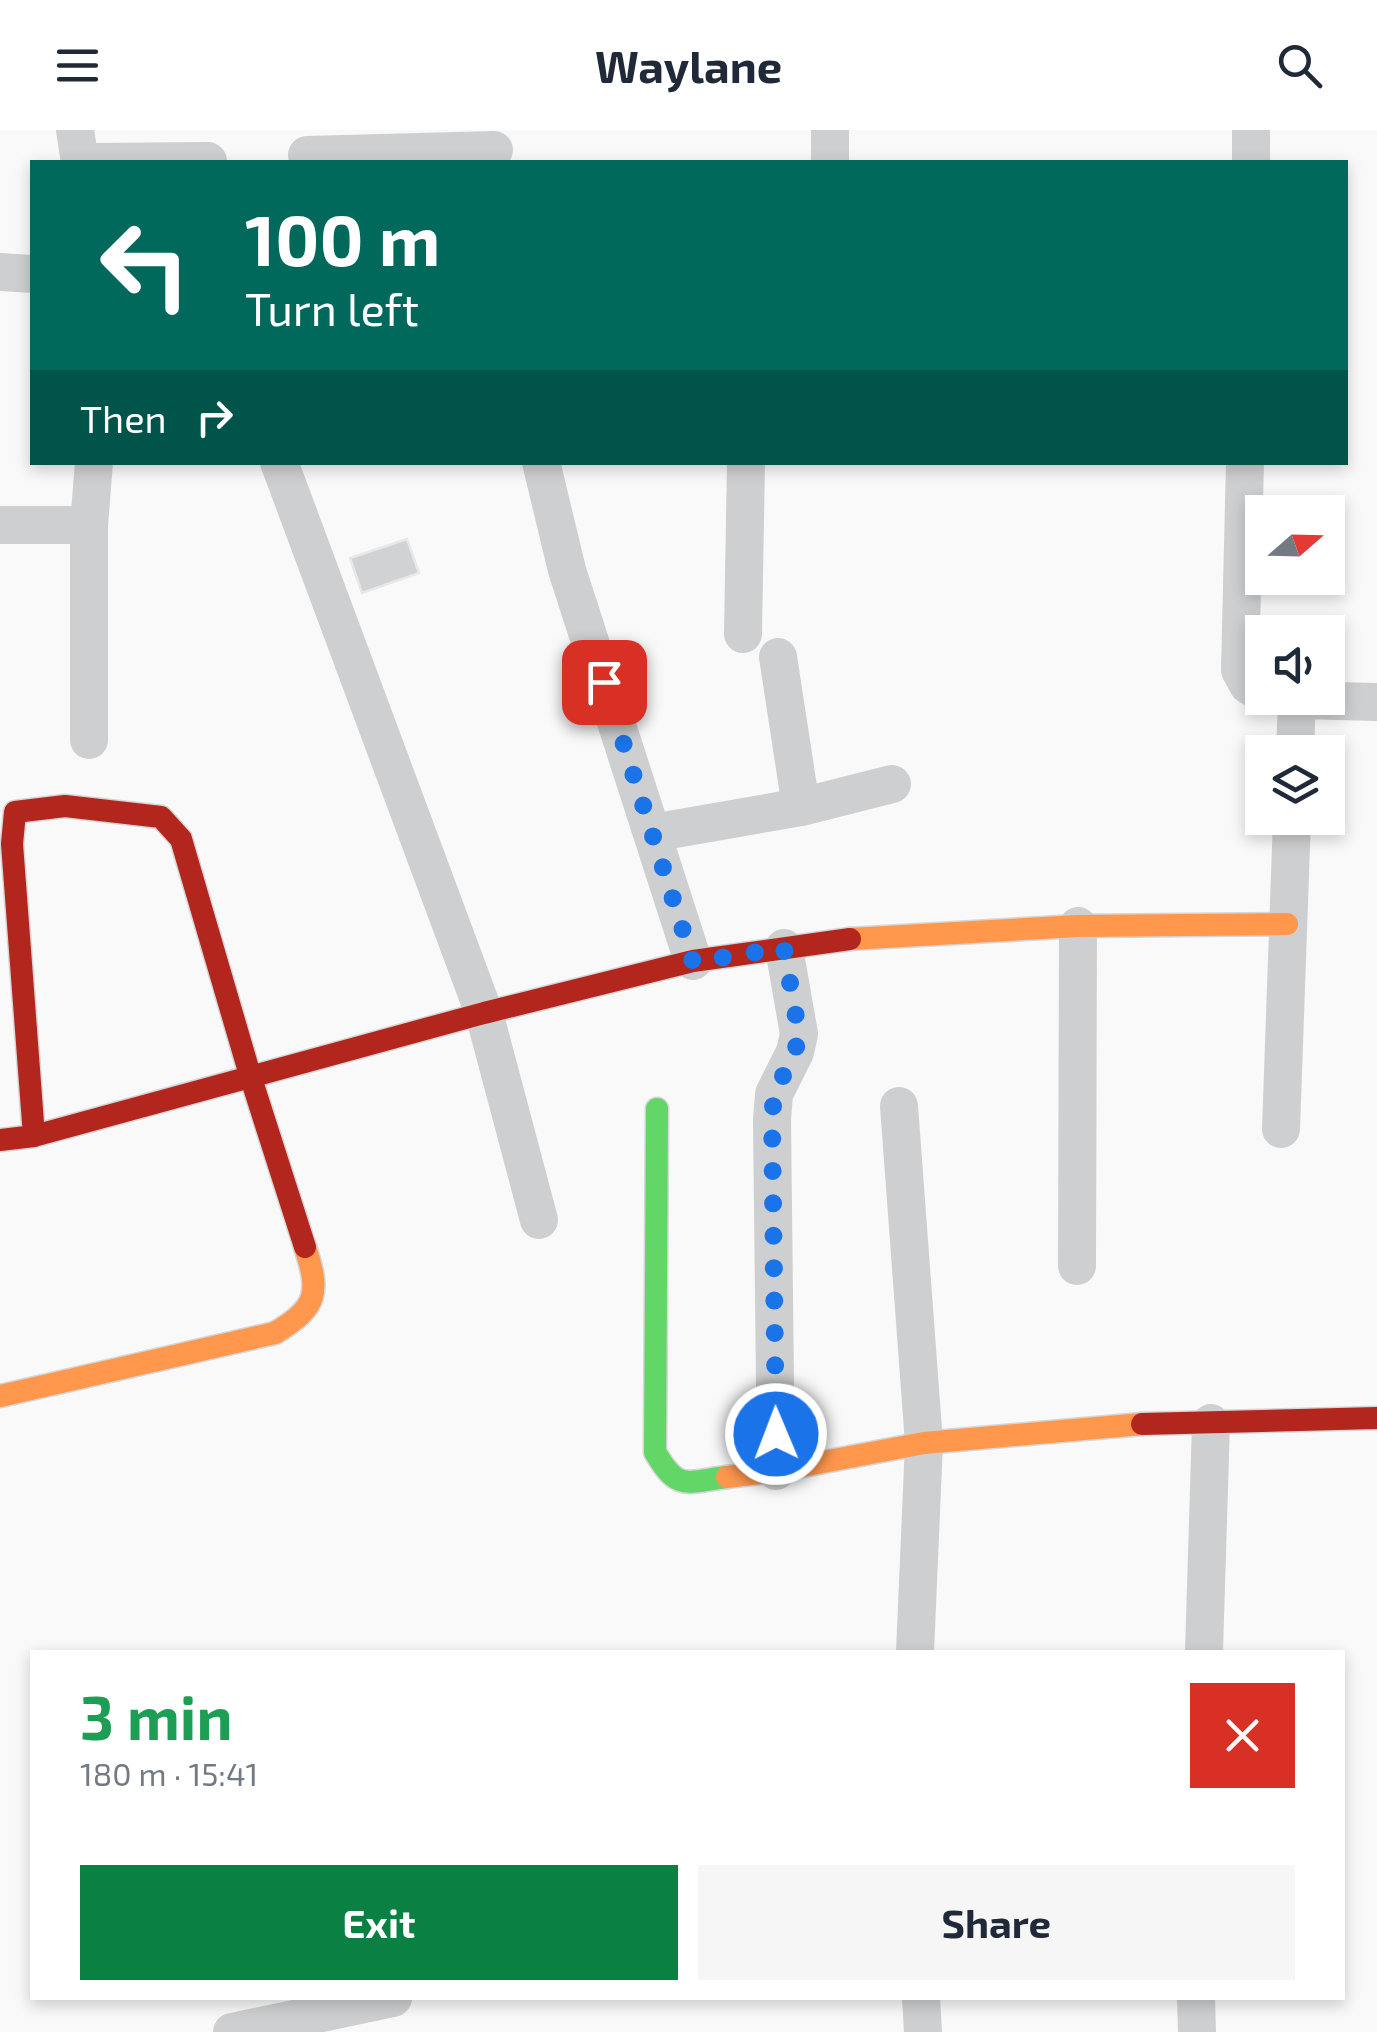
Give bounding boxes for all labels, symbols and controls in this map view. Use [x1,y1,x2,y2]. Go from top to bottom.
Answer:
icon: menu [50,38,105,93]
text: Waylane [595,38,782,92]
icon: search [1272,38,1327,93]
text: 100 m [245,196,440,280]
icon: left [80,200,210,330]
text: Turn left [245,281,419,335]
icon: right [187,390,242,445]
text: Then [80,395,167,441]
north arrow [1245,495,1345,595]
map controls [1245,495,1345,835]
button: sound [1245,615,1345,715]
pin [562,640,647,725]
icon: arrive [577,655,632,710]
button: layers [1245,735,1345,835]
position arrow [724,1382,828,1486]
text: 3 min [80,1680,232,1752]
button: close [1190,1683,1295,1788]
text: 180 m · 15:41 [80,1754,258,1792]
button: Exit [80,1865,678,1980]
button: Share [698,1865,1295,1980]

